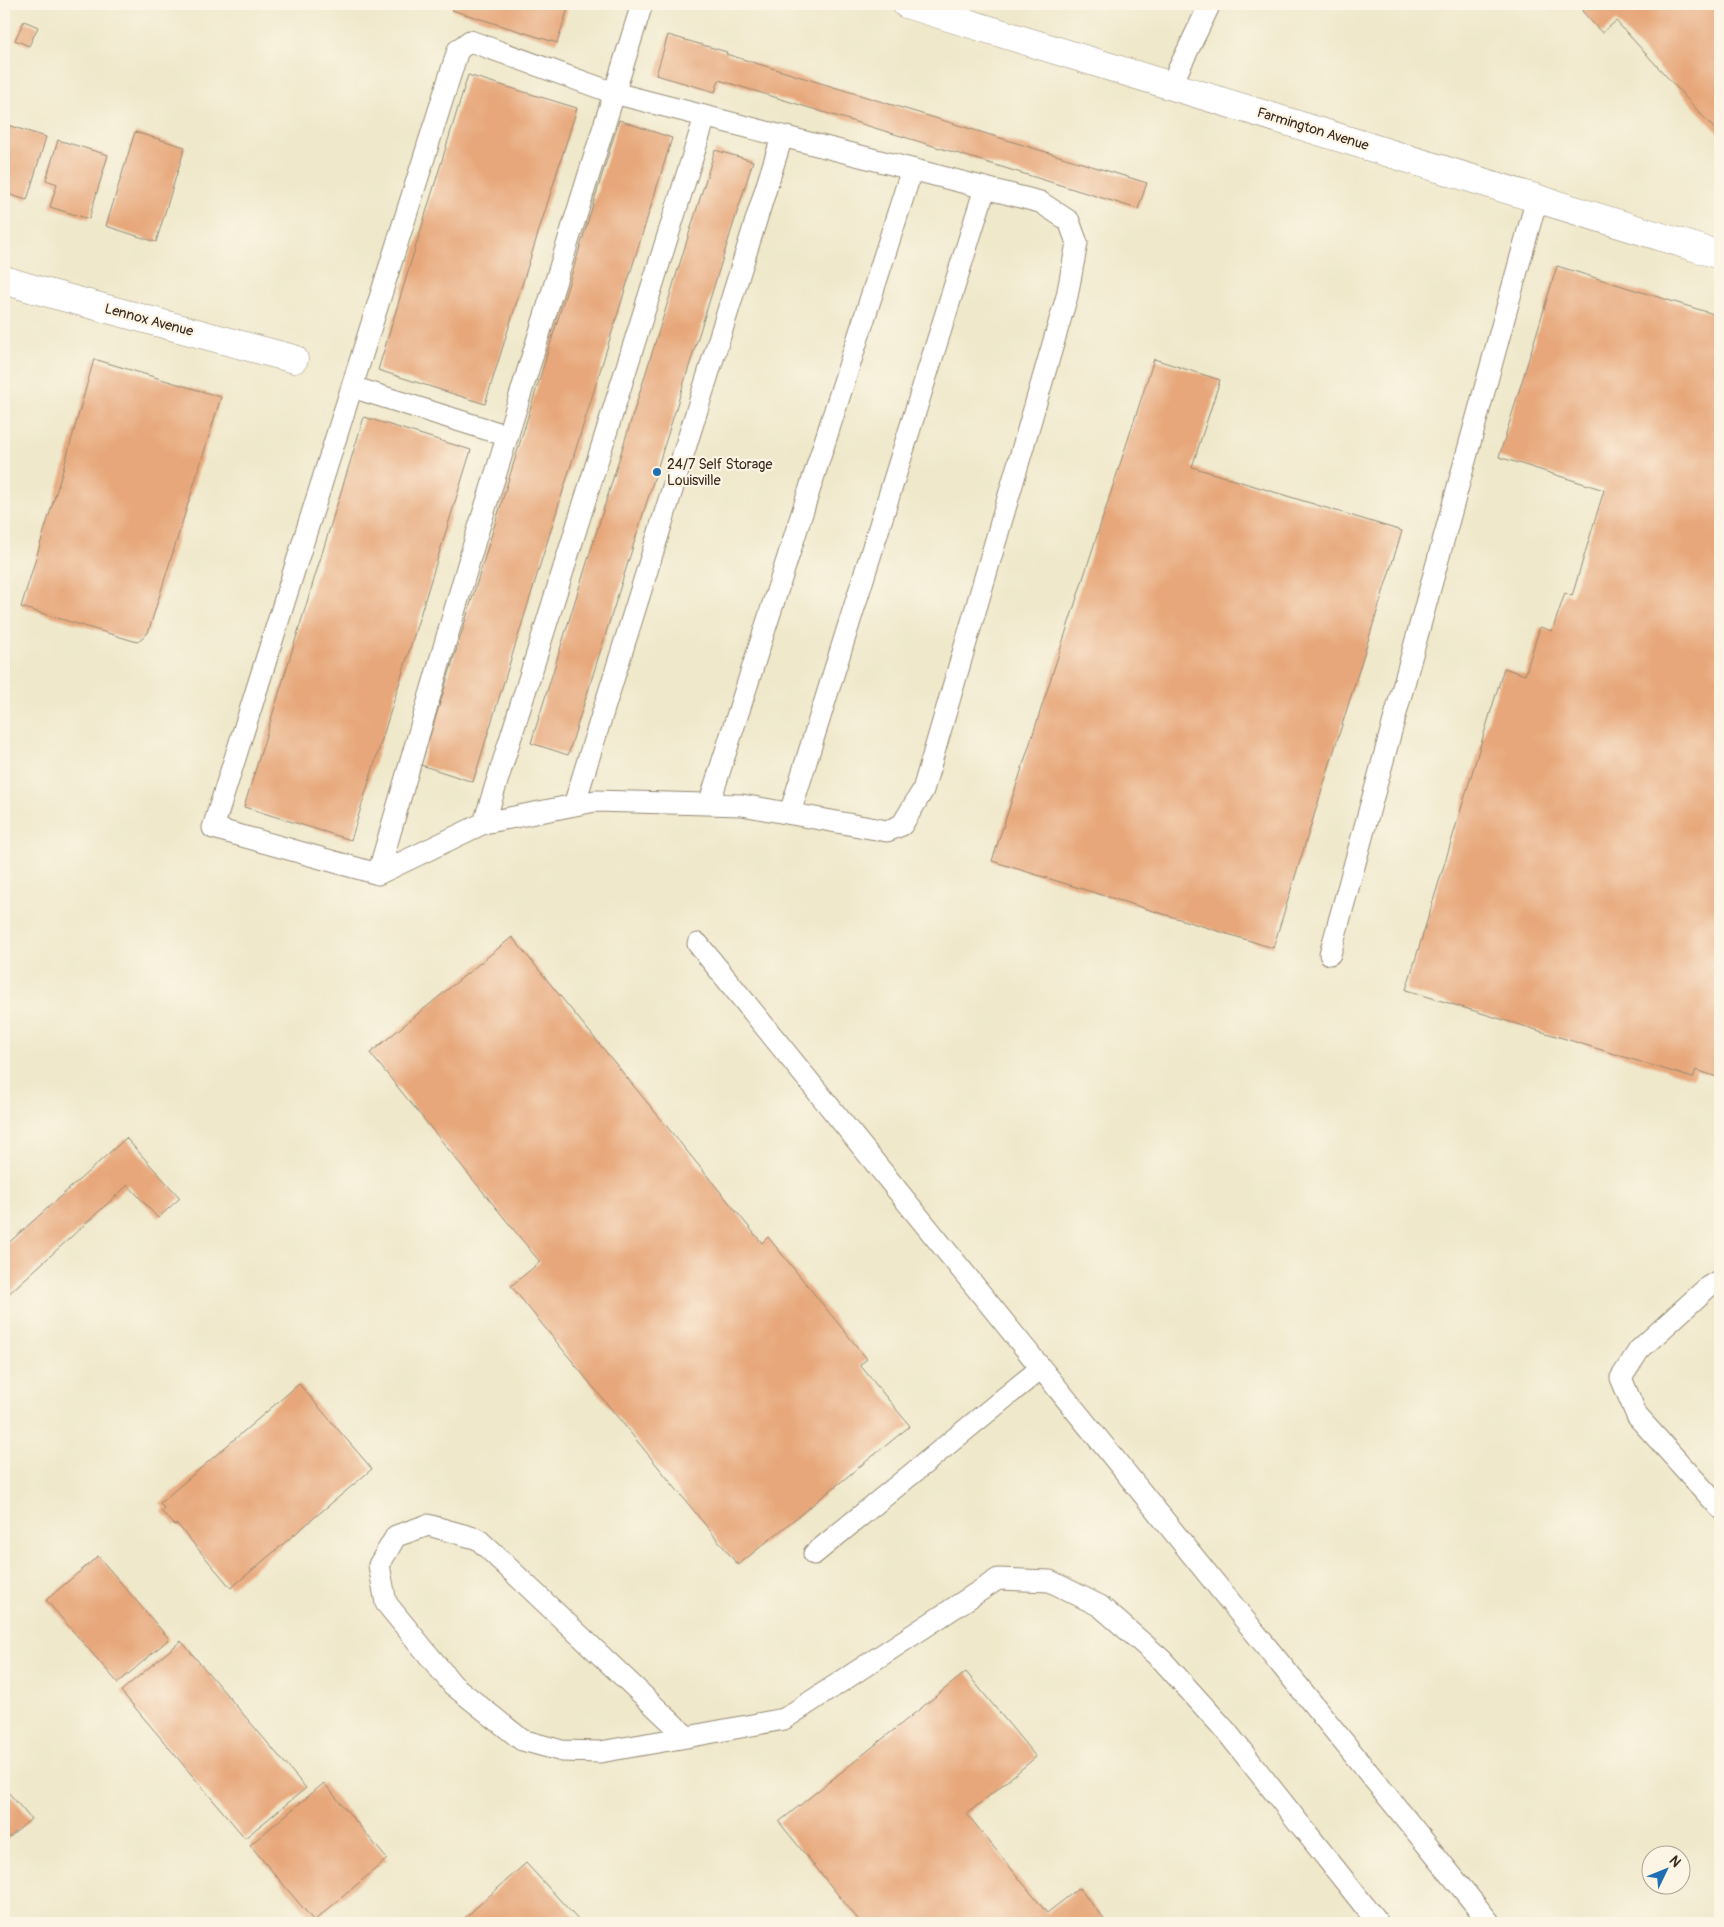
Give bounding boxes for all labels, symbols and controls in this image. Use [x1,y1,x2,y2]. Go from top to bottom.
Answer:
street label: Farmington Avenue [1255,104,1371,154]
street label: Lennox Avenue [103,300,195,340]
place label: 24/7 Self Storage Louisville [667,456,772,489]
marker: 24/7 Self Storage Louisville [651,466,663,478]
north arrow [1642,1844,1692,1894]
text: N [1666,1852,1685,1871]

